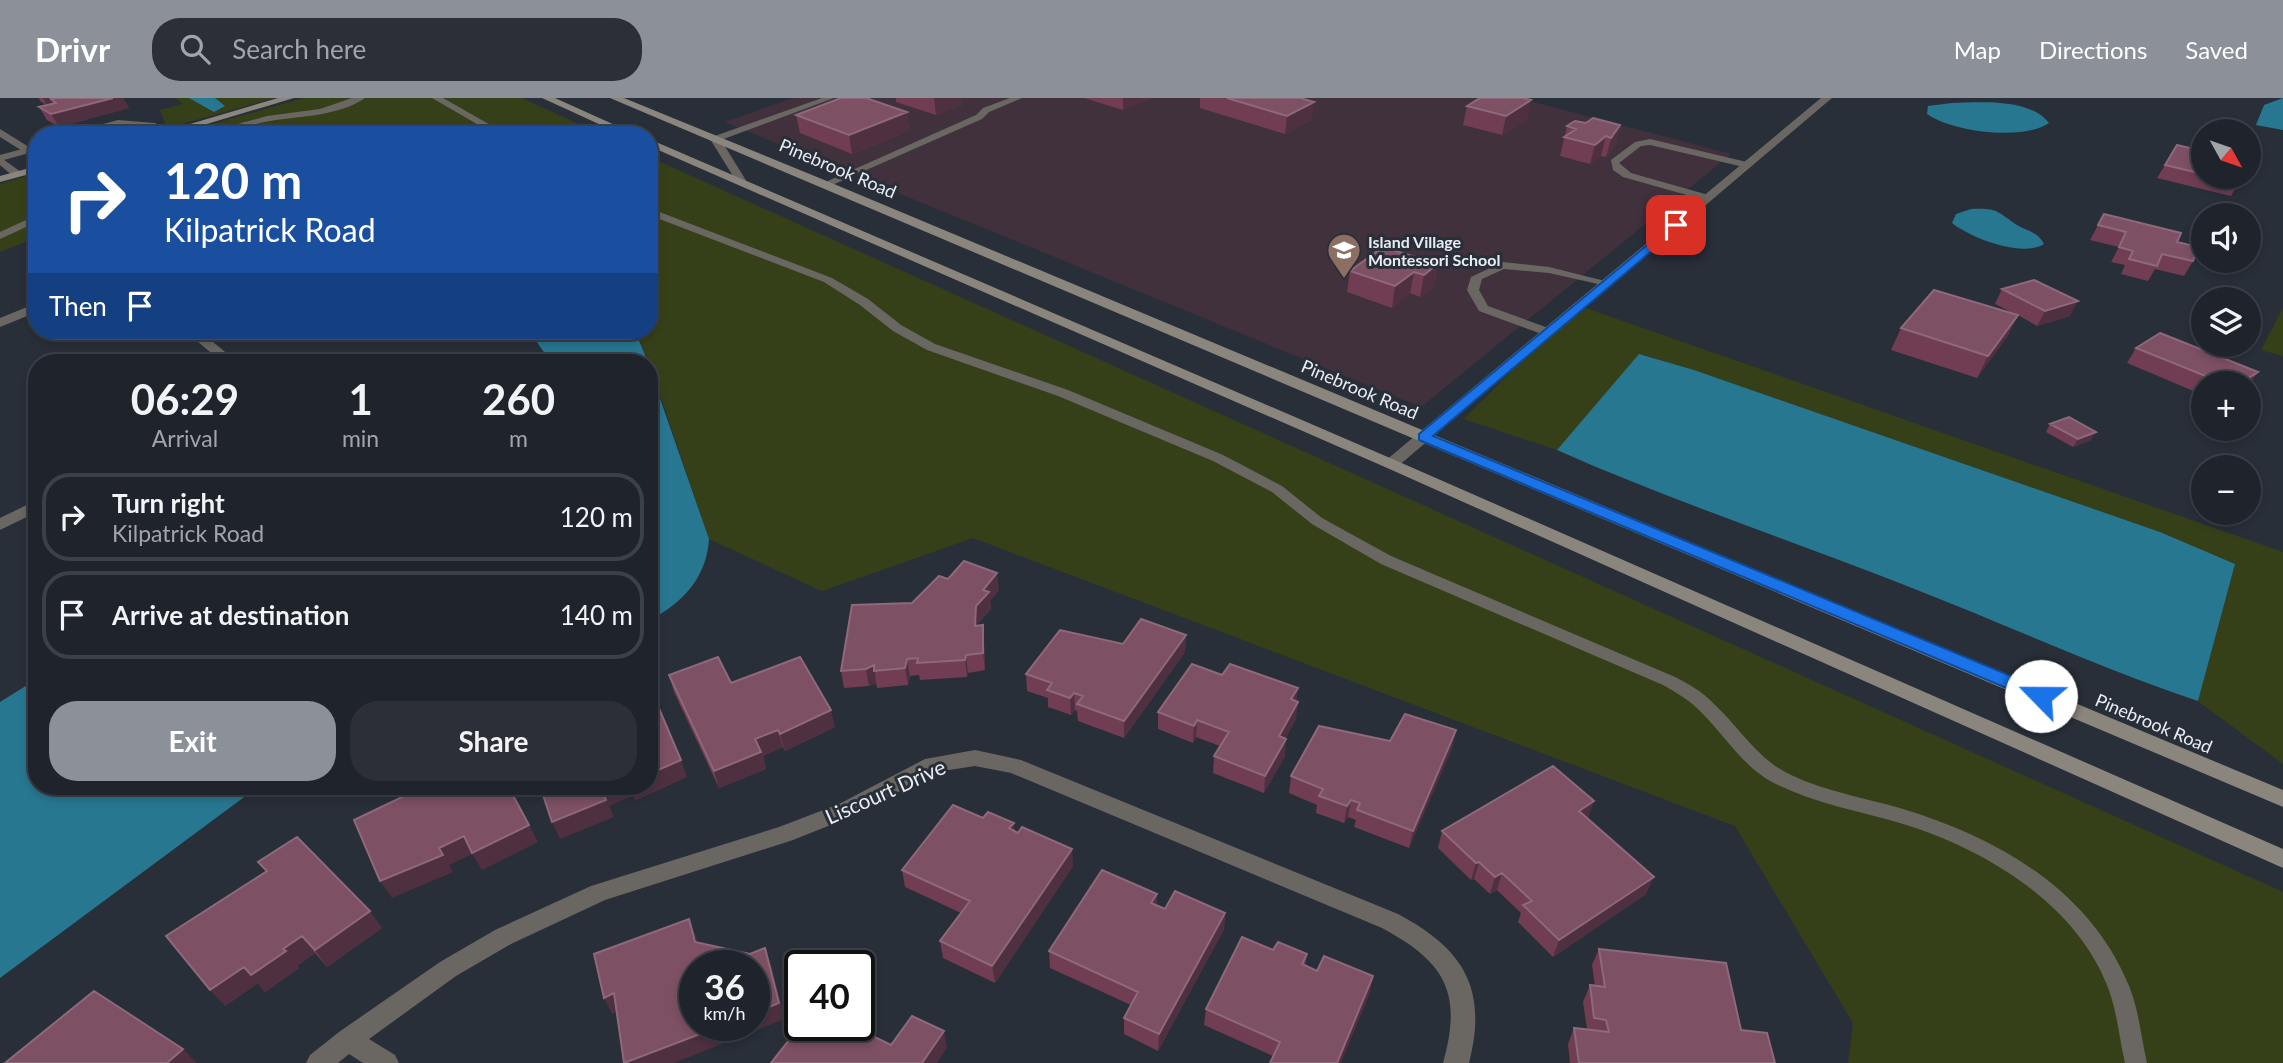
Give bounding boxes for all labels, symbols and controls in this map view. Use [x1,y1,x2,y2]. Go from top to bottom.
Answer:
search box [152,18,642,81]
text: Drivr [35,29,110,69]
icon: search [176,30,214,68]
text: Search here [232,33,366,65]
text: Map [1954,35,2001,64]
text: Directions [2039,35,2147,64]
text: Saved [2185,35,2248,64]
north arrow [2191,119,2261,189]
map controls [2191,119,2261,525]
street label: Pinebrook Road [776,133,900,203]
text: 120 m [164,151,302,209]
icon: right [49,154,140,245]
pin [1646,195,1706,255]
button: sound [2191,203,2261,273]
icon: arrive [1657,206,1695,244]
text: Kilpatrick Road [164,210,376,249]
school or university icon: Island Village Montessori School [1325,231,1363,280]
place label: Island Village Montessori School [1368,232,1500,269]
icon: arrive [121,287,159,325]
button: layers [2191,287,2261,357]
text: Then [49,290,107,322]
street label: Pinebrook Road [1298,354,1422,424]
button: + [2191,371,2261,441]
text: 06:29 [131,374,239,424]
text: 1 [348,374,373,424]
text: 260 [482,374,555,424]
text: Arrival [152,424,218,452]
text: min [342,424,379,452]
text: m [509,424,528,452]
button: − [2191,455,2261,525]
text: Turn right [112,487,225,519]
icon: right [53,498,91,536]
text: 120 m [560,501,633,533]
text: Kilpatrick Road [112,519,264,547]
icon: arrive [53,596,91,634]
text: Arrive at destination [112,599,349,631]
text: 140 m [560,599,633,631]
position arrow [2004,659,2078,733]
street label: Pinebrook Road [2092,688,2216,758]
button: Exit [49,701,336,781]
button: Share [350,701,637,781]
street label: Liscourt Drive [821,753,949,829]
speed limit sign: 40 [784,950,875,1041]
text: 36 [704,965,745,1007]
text: km/h [703,1002,746,1024]

